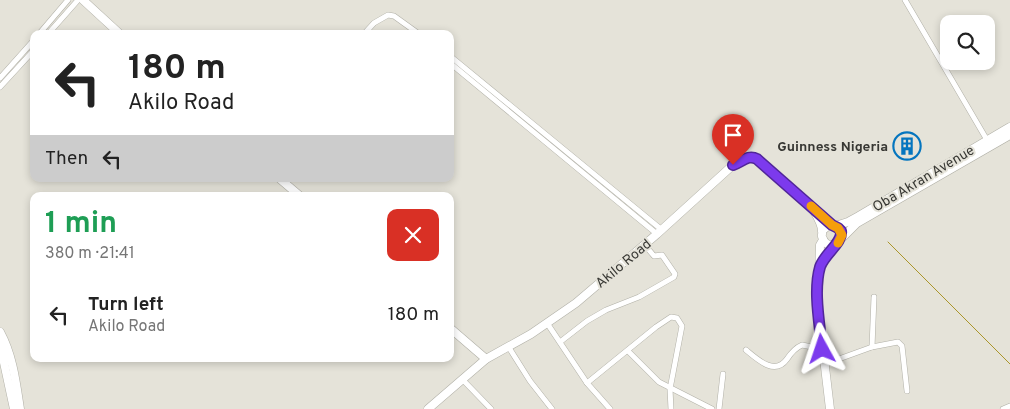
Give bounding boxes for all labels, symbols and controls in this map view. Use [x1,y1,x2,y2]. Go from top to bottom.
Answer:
map controls [940,15,995,70]
button: search [940,15,995,70]
text: 180 m [128,47,226,91]
icon: left [45,50,110,115]
text: Akilo Road [128,90,234,117]
pin [712,114,754,165]
icon: arrive [719,121,747,149]
building icon: Guinness Nigeria [892,131,922,161]
place label: Guinness Nigeria [777,139,888,156]
street label: Oba Akran Avenue [870,142,978,216]
icon: left [98,145,126,173]
text: Then [45,147,88,171]
text: 1 min [45,206,117,243]
button: close [387,209,439,261]
street label: Akilo Road [593,236,655,292]
text: 380 m · 21:41 [45,244,135,264]
text: Turn left [88,293,164,317]
icon: left [45,301,73,329]
text: 180 m [388,303,439,327]
text: Akilo Road [88,317,165,337]
position arrow [795,322,847,374]

